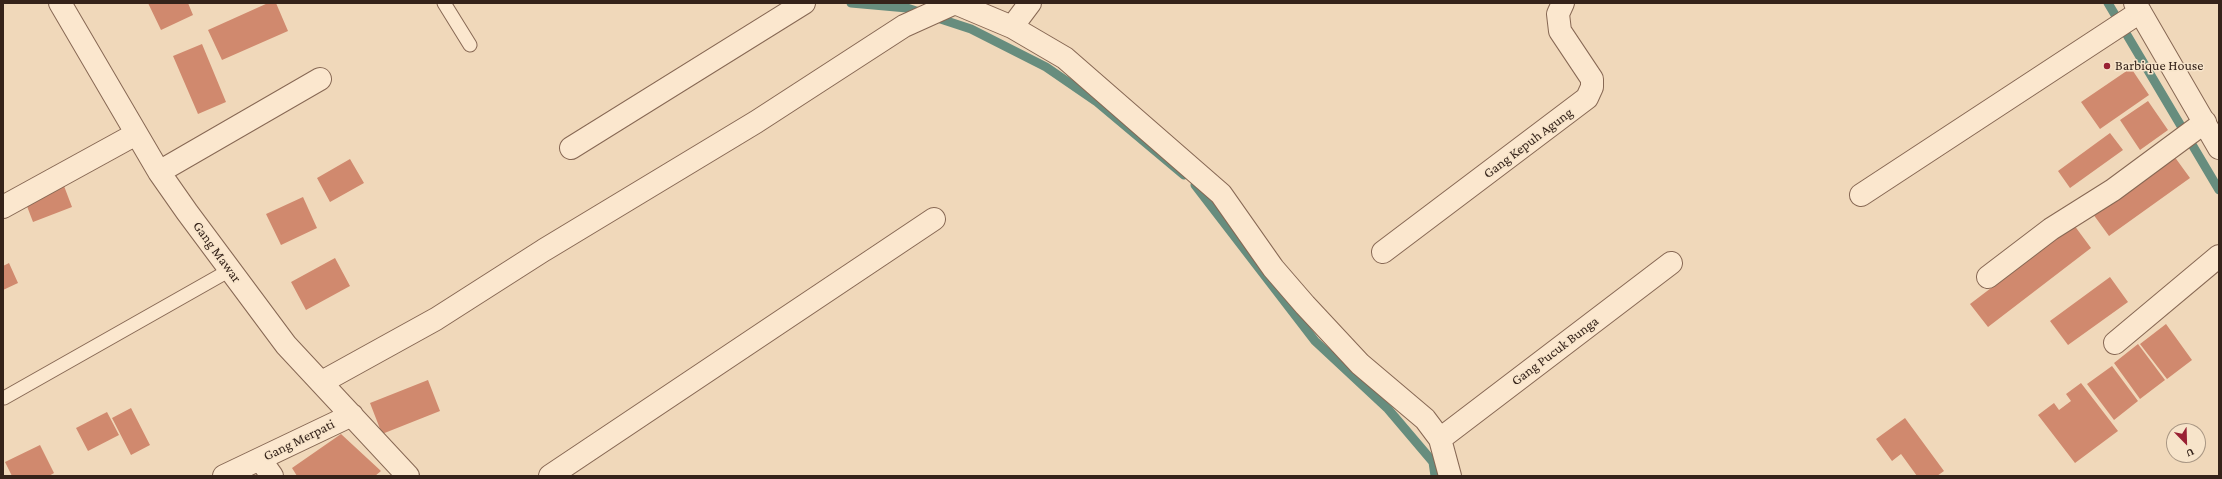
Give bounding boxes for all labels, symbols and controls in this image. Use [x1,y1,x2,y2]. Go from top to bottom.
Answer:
place label: Barbique House [2115,58,2203,74]
marker: Barbique House [2102,61,2112,71]
street label: Gang Kepuh Agung [1480,104,1576,182]
street label: Gang Mawar [189,218,245,286]
street label: Gang Pucuk Bunga [1508,313,1602,389]
street label: Gang Merpati [261,416,337,464]
north arrow [2166,423,2206,463]
text: U [2184,446,2196,460]

